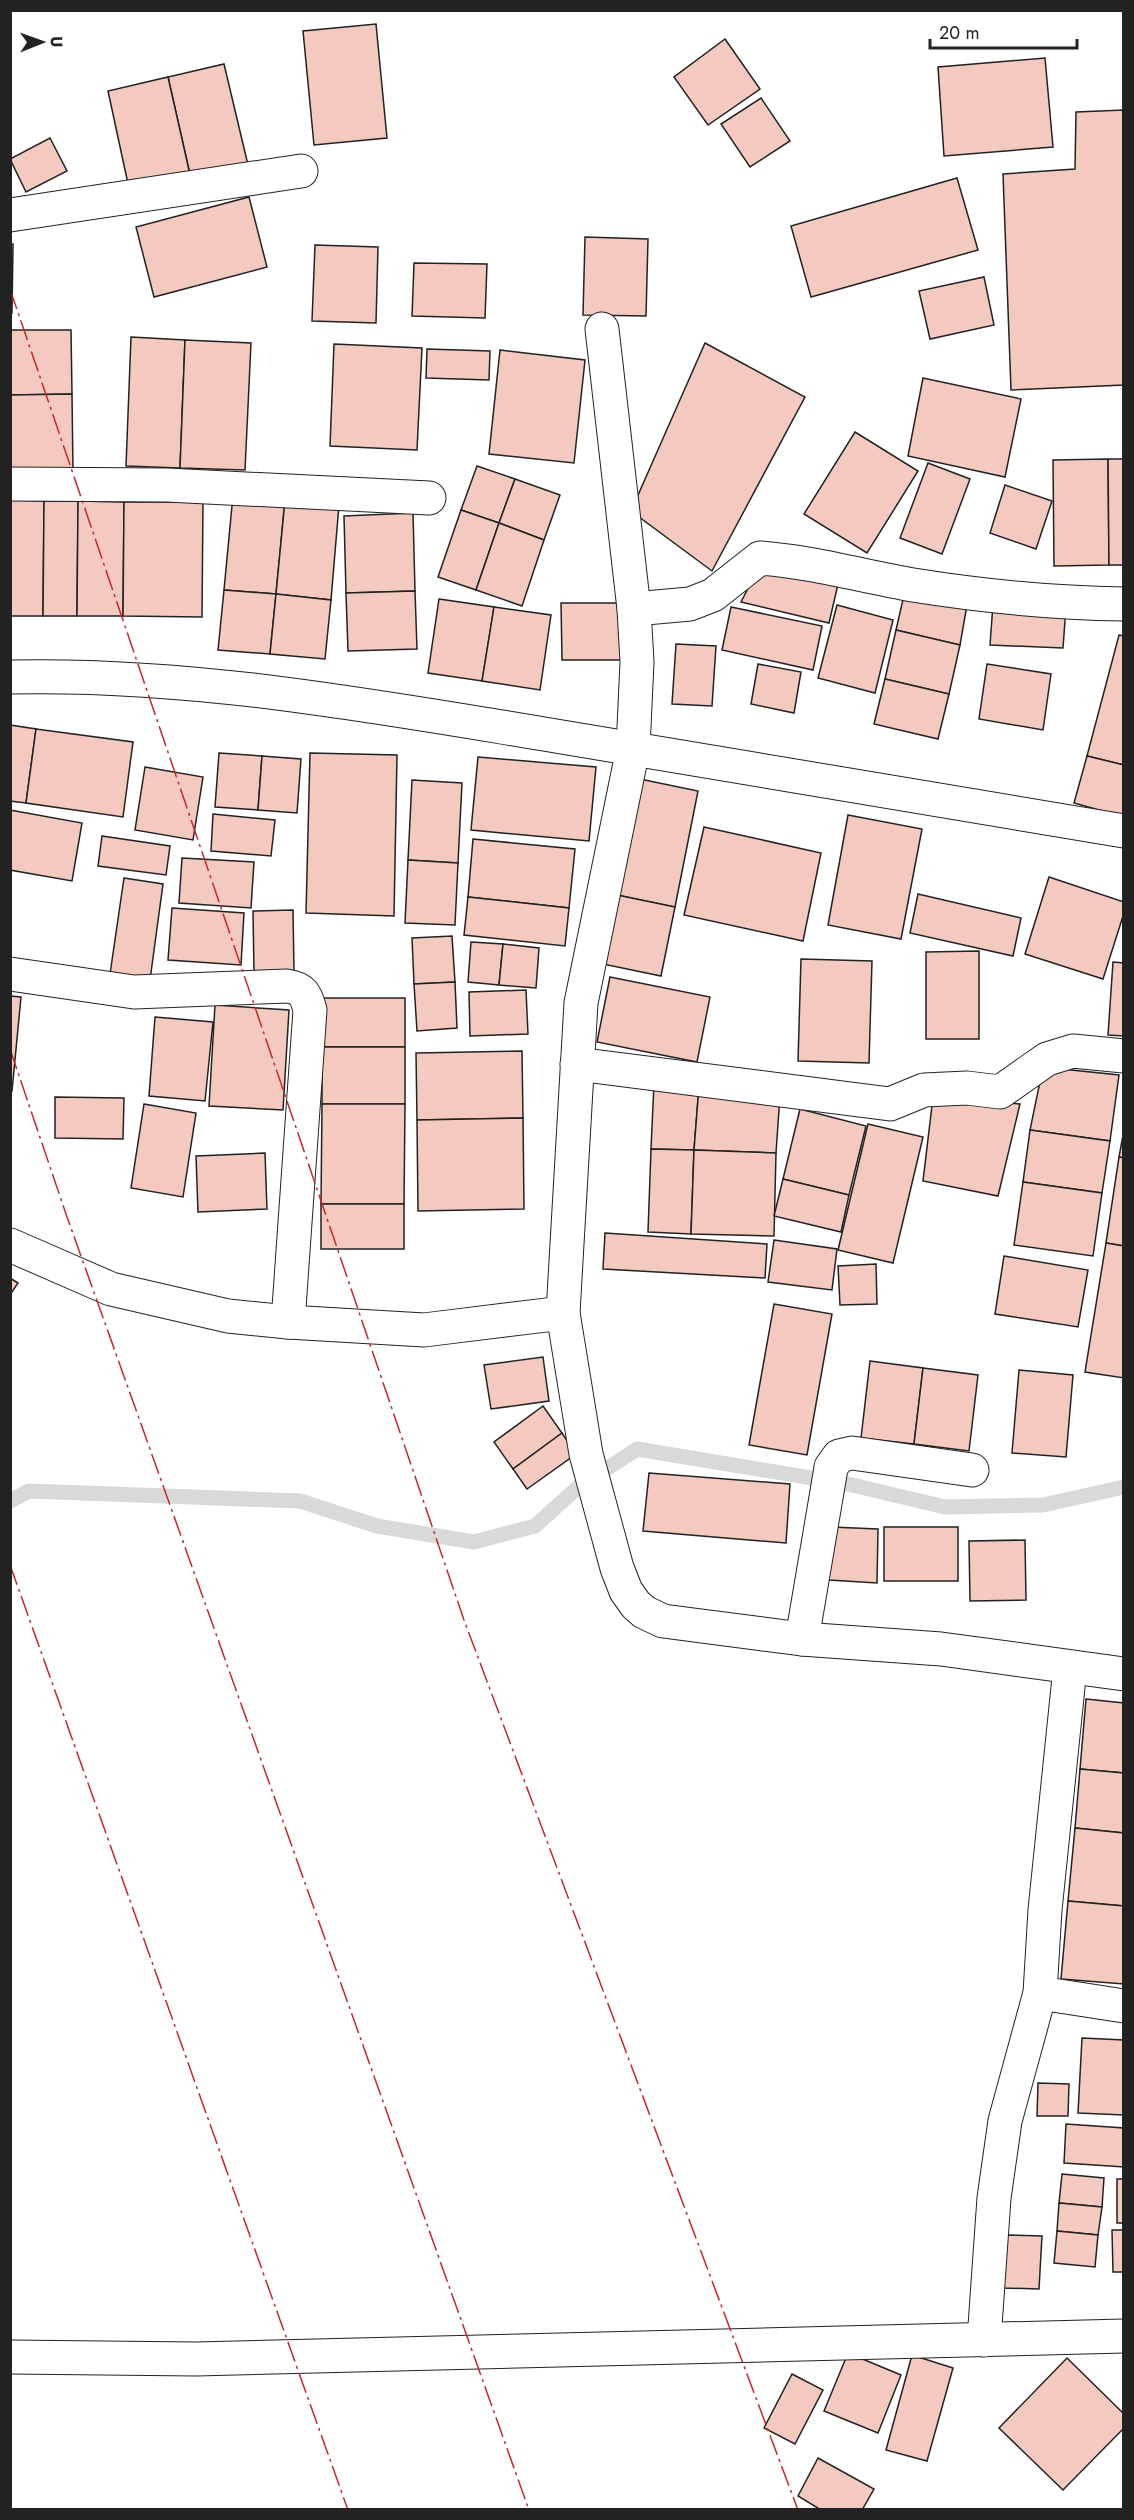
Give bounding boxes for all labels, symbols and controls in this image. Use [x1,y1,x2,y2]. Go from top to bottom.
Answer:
north arrow [12,12,72,72]
scale bar [930,12,1077,50]
text: 20 m [939,20,979,46]
text: U [45,36,68,48]

